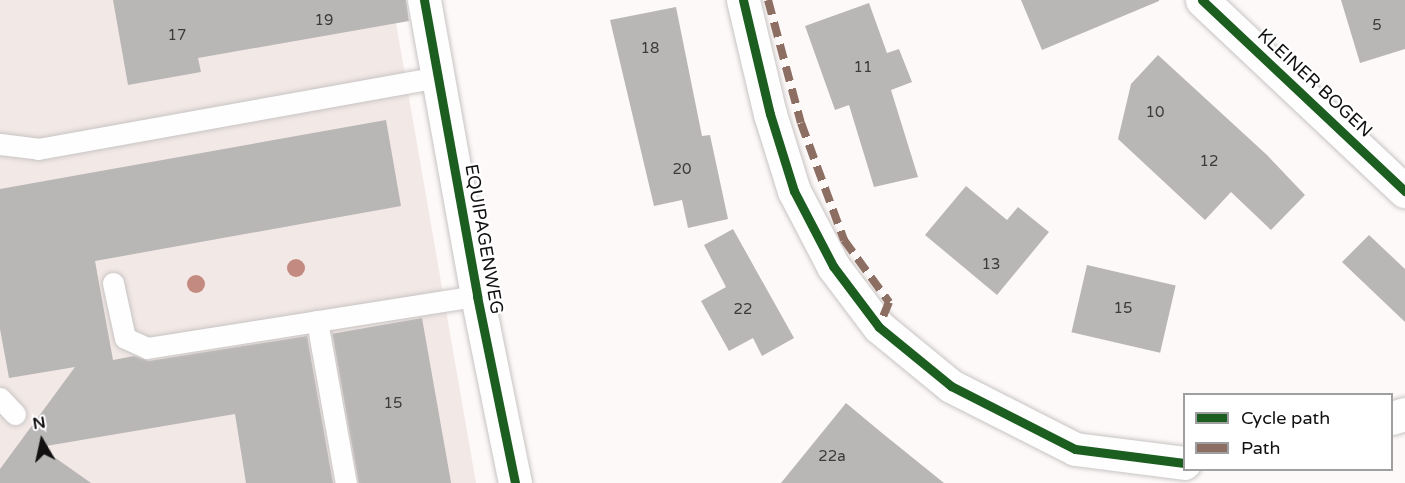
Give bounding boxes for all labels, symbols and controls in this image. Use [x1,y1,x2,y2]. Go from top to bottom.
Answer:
house number: 19 [315,12,333,30]
house number: 5 [1372,17,1382,35]
street label: KLEINER BOGEN [1253,24,1377,142]
house number: 17 [168,27,186,45]
house number: 18 [641,40,659,58]
house number: 11 [854,59,872,77]
house number: 10 [1146,104,1164,122]
house number: 12 [1200,153,1218,171]
house number: 20 [673,161,691,179]
street label: EQUIPAGENWEG [460,162,508,316]
house number: 13 [982,256,1000,274]
house number: 15 [1114,300,1132,318]
house number: 22 [734,301,752,319]
legend [1183,393,1393,471]
house number: 15 [384,395,402,413]
text: Cycle path [1241,407,1330,429]
north arrow [12,411,72,471]
text: N [31,412,47,434]
text: Path [1241,437,1280,459]
house number: 22a [818,448,846,466]

